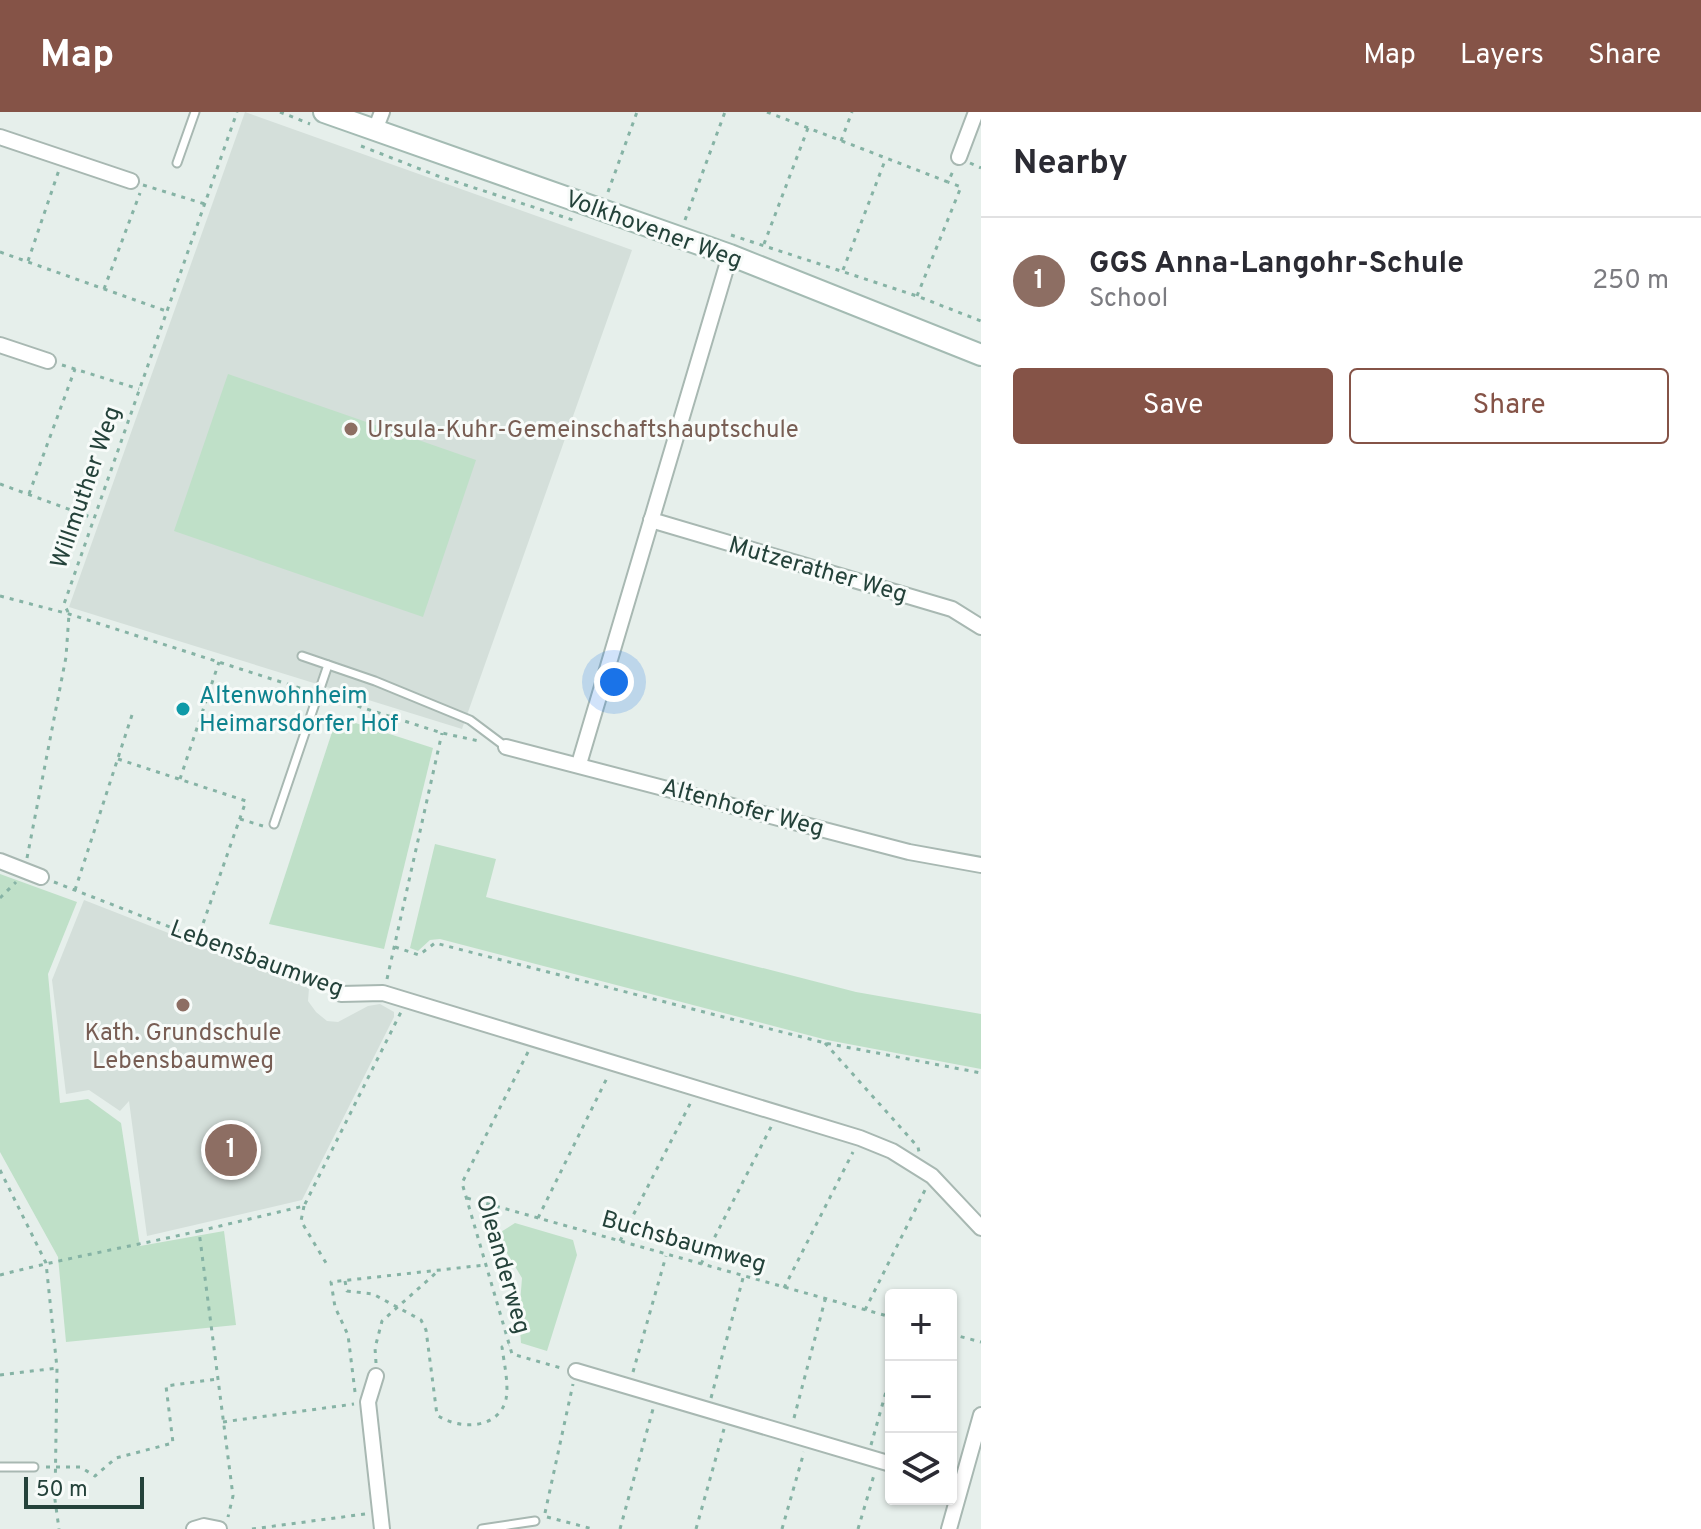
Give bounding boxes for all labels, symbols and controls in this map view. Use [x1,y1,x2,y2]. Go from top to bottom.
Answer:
text: Map [40,32,114,81]
text: Map [1363,38,1416,74]
text: Layers [1460,38,1544,74]
text: Share [1588,38,1661,74]
text: Nearby [1013,143,1128,186]
street label: Volkhovener Weg [561,185,746,277]
text: GGS Anna-Langohr-Schule [1089,246,1464,283]
text: 1 [1034,265,1044,298]
text: 250 m [1592,265,1669,298]
text: School [1089,283,1168,316]
button: Save [1013,368,1333,444]
button: Share [1349,368,1669,444]
street label: Willmuther Weg [45,403,129,573]
place label: Ursula-Kuhr-Gemeinschaftshauptschule [367,416,799,446]
marker: Ursula-Kuhr-Gemeinschaftshauptschule [342,420,360,438]
street label: Mutzerather Weg [725,531,910,611]
your location [594,662,634,702]
place label: Altenwohnheim Heimarsdorfer Hof [199,682,398,740]
marker: Altenwohnheim Heimarsdorfer Hof [174,700,192,718]
street label: Altenhofer Weg [658,773,827,845]
street label: Lebensbaumweg [166,915,347,1005]
marker: Kath. Grundschule Lebensbaumweg [174,996,192,1014]
place label: Kath. Grundschule Lebensbaumweg [85,1019,281,1077]
pin: 1 [205,1120,257,1180]
street label: Oleanderweg [468,1192,536,1338]
street label: Buchsbaumweg [598,1205,769,1281]
map controls [885,1289,957,1505]
button: + [885,1289,957,1361]
button: − [885,1361,957,1433]
button: layers [885,1433,957,1505]
scale bar [24,1473,144,1509]
text: 50 m [36,1477,88,1504]

